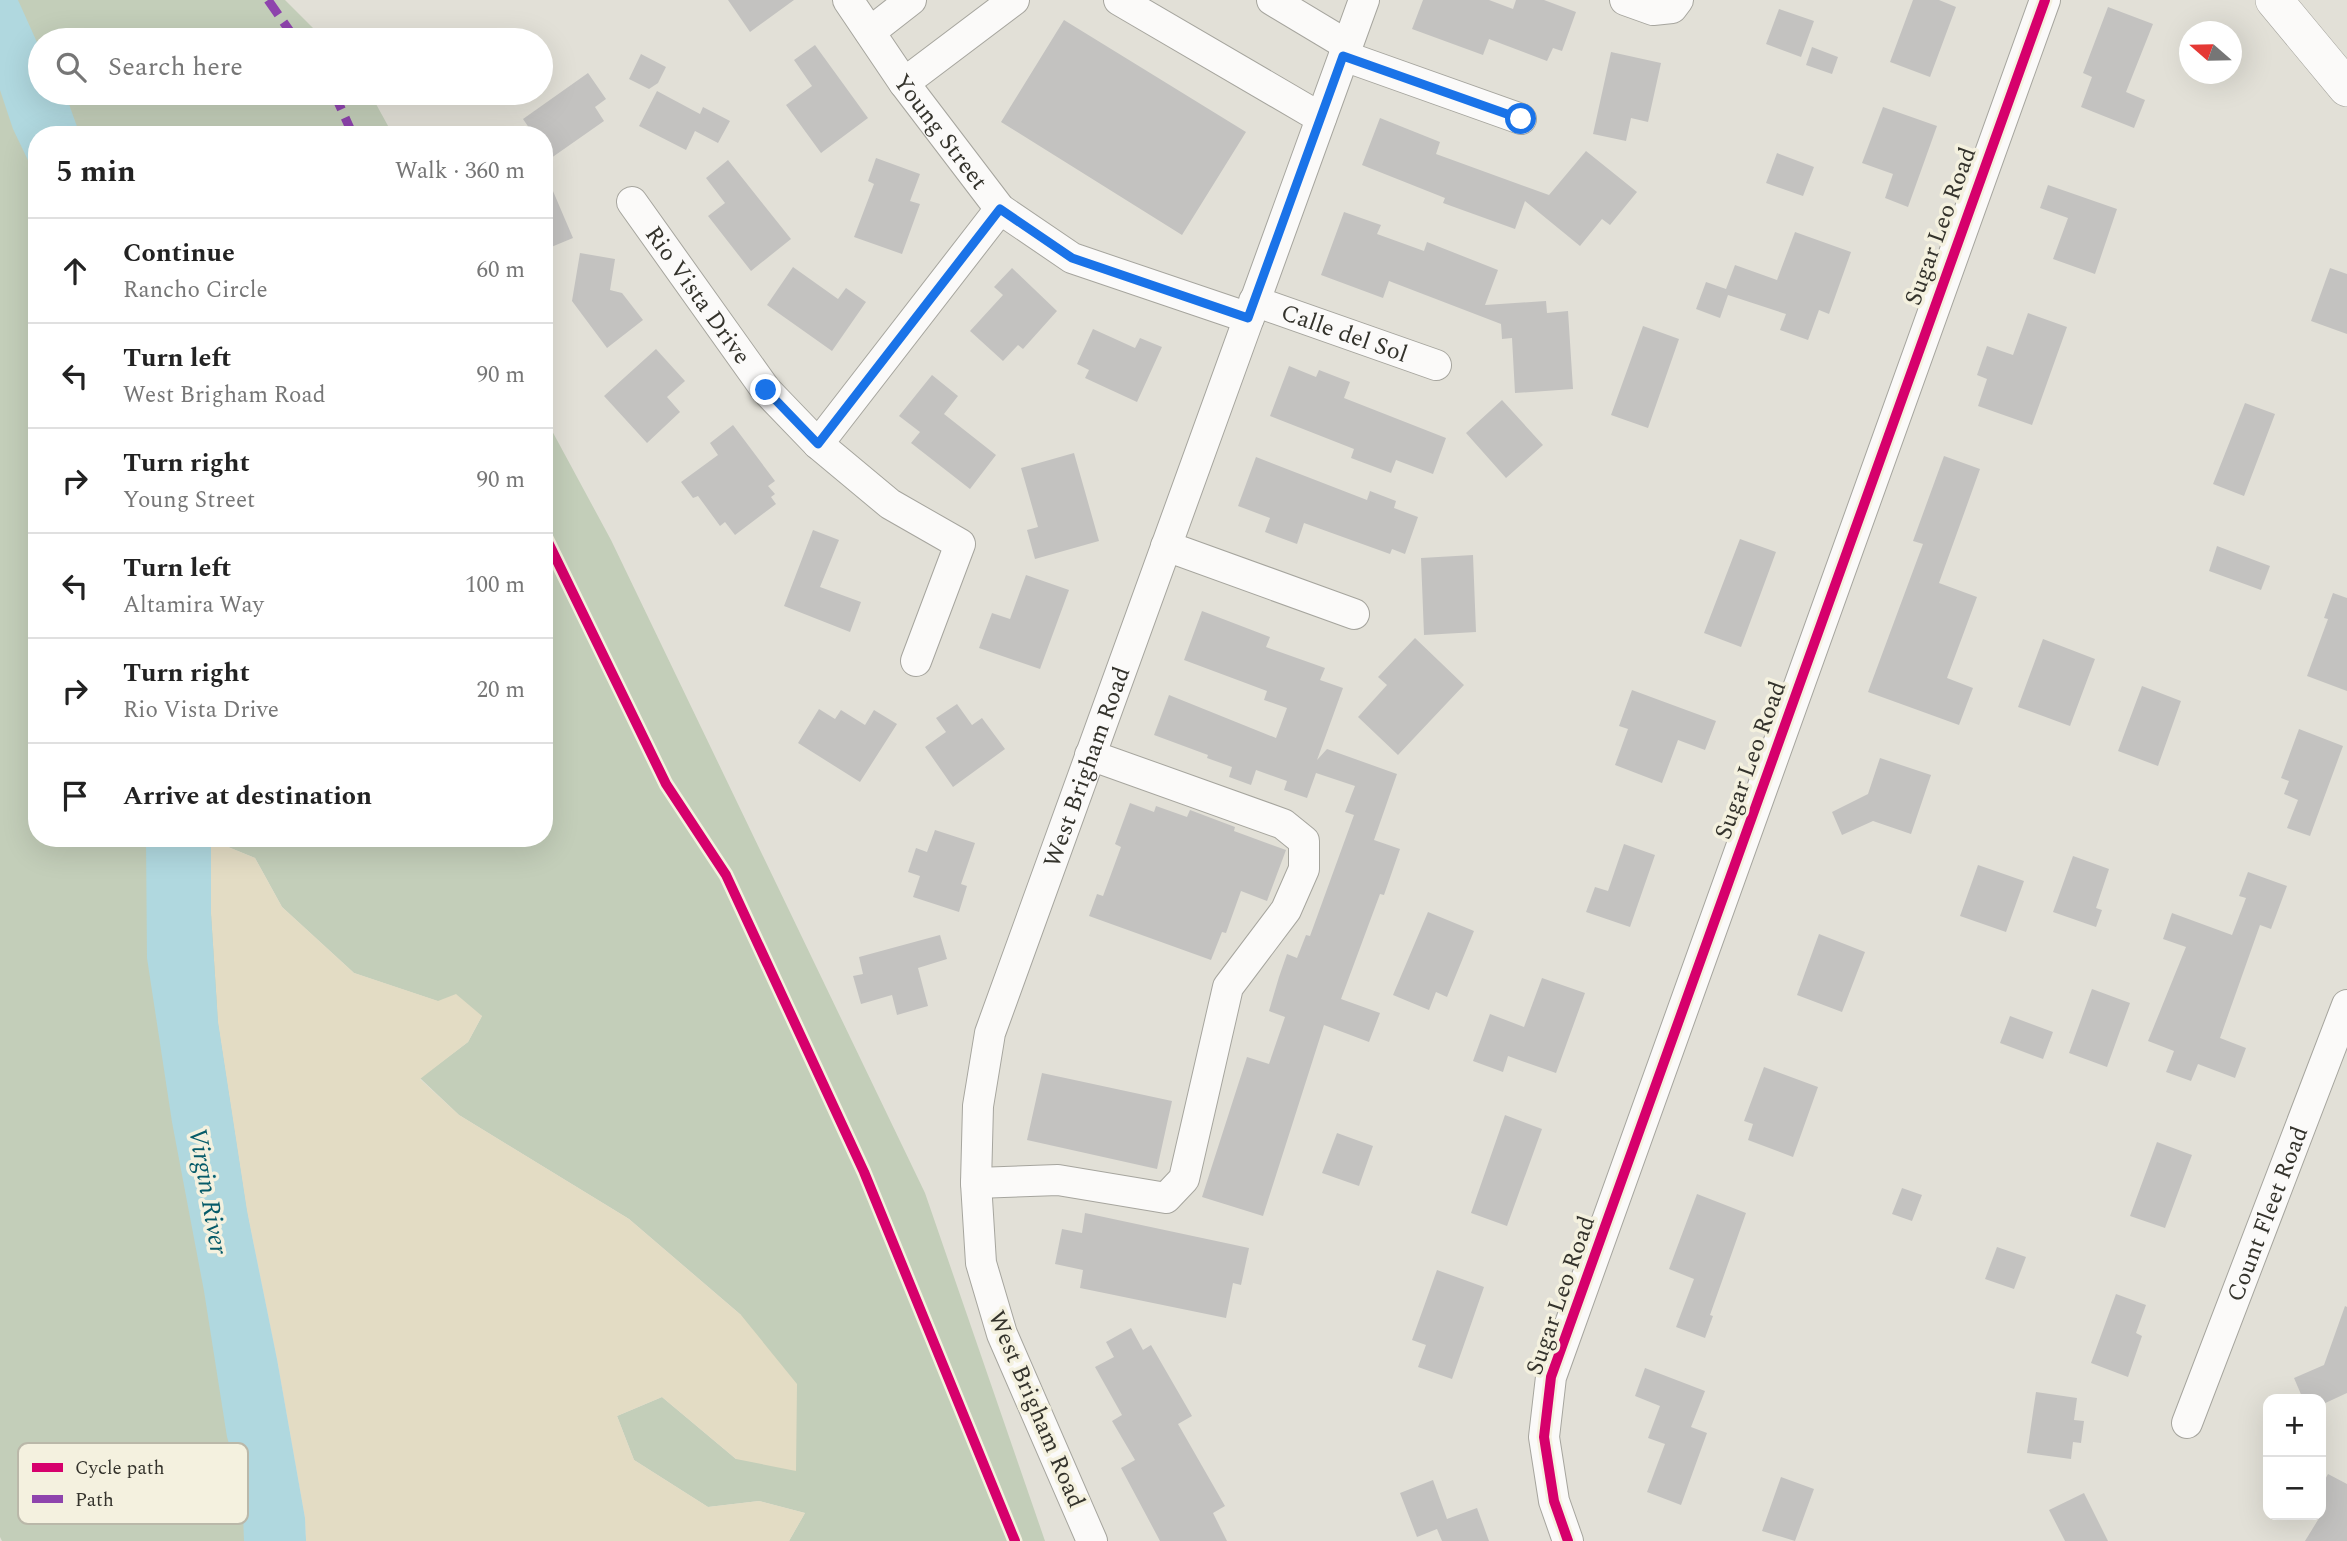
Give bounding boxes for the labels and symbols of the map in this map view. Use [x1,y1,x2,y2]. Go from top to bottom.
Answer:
north arrow [2179,21,2242,84]
street label: Young Street [884,67,996,198]
route start [1505,103,1536,134]
street label: Sugar Leo Road [1896,142,1986,311]
street label: Rio Vista Drive [635,219,759,372]
street label: Calle del Sol [1276,295,1413,373]
route end [750,374,781,405]
street label: West Brigham Road [1034,662,1140,873]
street label: Sugar Leo Road [1706,676,1796,845]
street label: Count Fleet Road [2218,1121,2318,1307]
water label: Virgin River [177,1125,239,1259]
street label: Sugar Leo Road [1517,1211,1605,1380]
street label: West Brigham Road [978,1305,1094,1514]
legend [18,1443,248,1524]
text: Cycle path [75,1454,165,1483]
text: Path [75,1486,114,1515]

